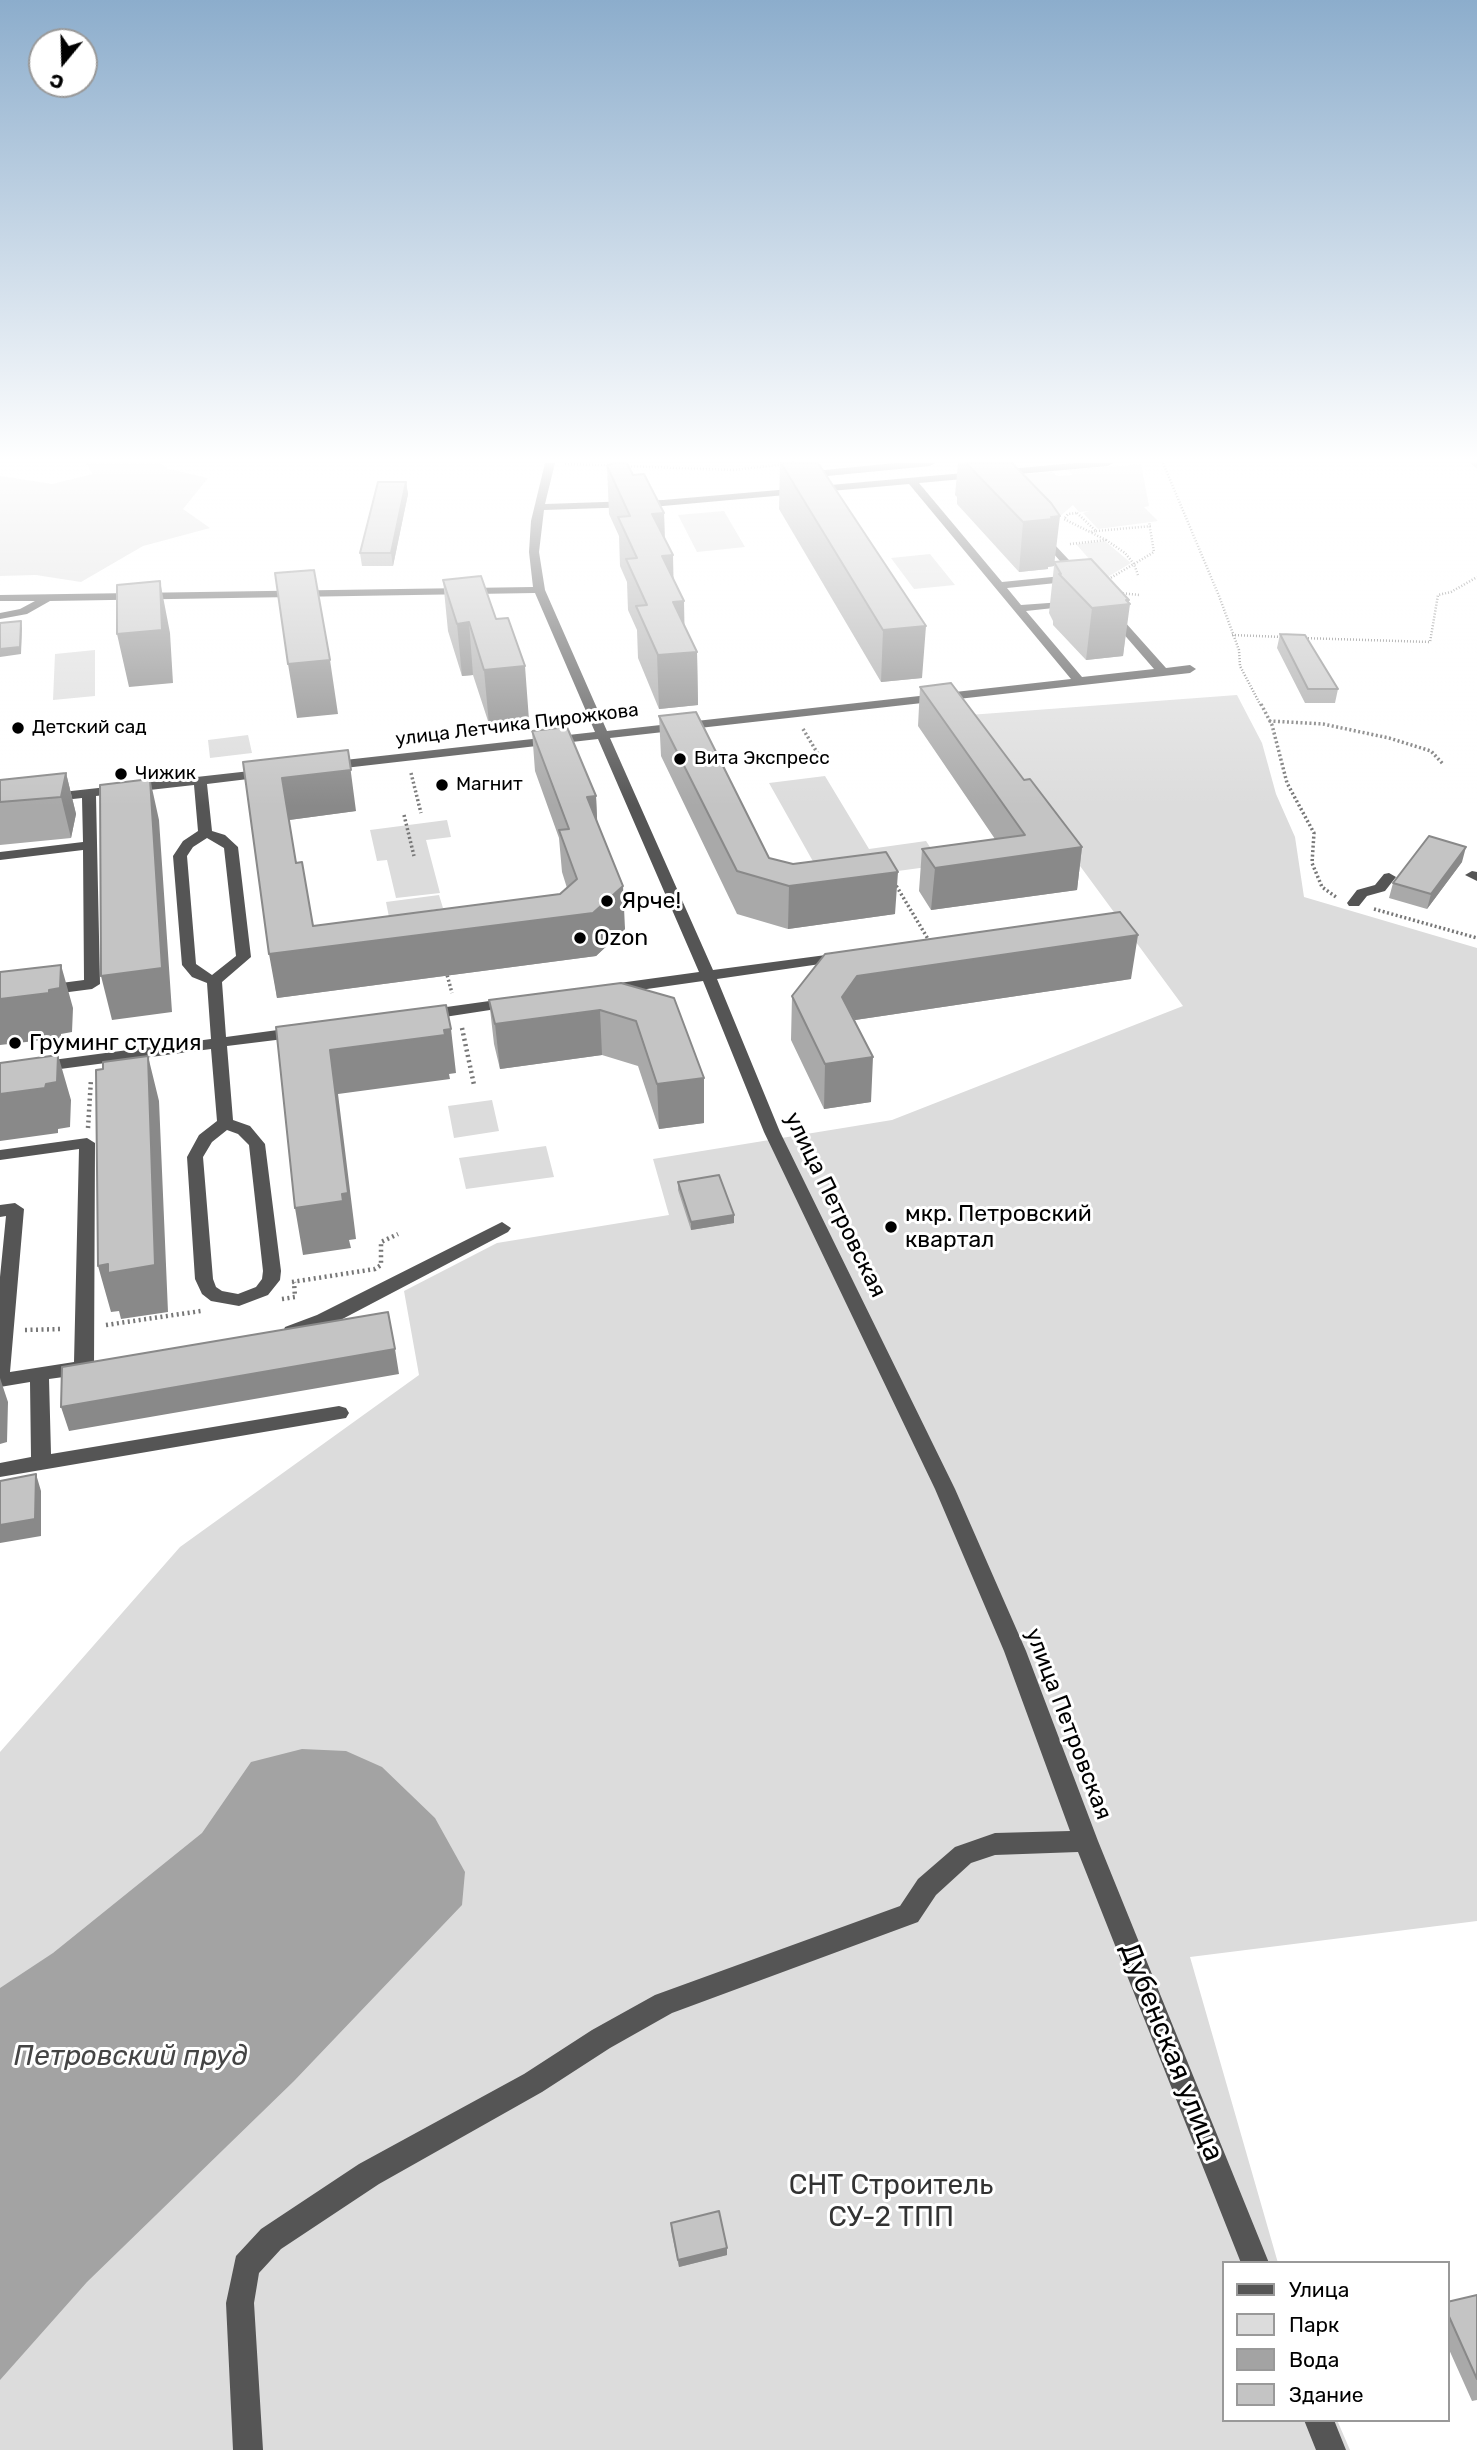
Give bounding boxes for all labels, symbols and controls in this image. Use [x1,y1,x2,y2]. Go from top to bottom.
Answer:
north arrow [28,28,98,98]
text: С [47,68,67,94]
street label: улица Летчика Пирожкова [394,699,640,751]
place label: Детский сад [32,717,147,739]
marker: Детский сад [10,720,26,736]
place label: Вита Экспресс [694,748,830,770]
marker: Вита Экспресс [672,751,688,767]
place label: Чижик [135,763,196,785]
marker: Чижик [113,766,129,782]
place label: Магнит [456,774,523,796]
marker: Магнит [434,777,450,793]
place label: Ярче! [621,887,681,915]
marker: Ярче! [599,893,615,909]
place label: Ozon [594,924,648,952]
marker: Ozon [572,930,588,946]
place label: Груминг студия [29,1029,202,1057]
marker: Груминг студия [7,1035,23,1051]
street label: улица Петровская [778,1108,892,1302]
place label: мкр. Петровский квартал [905,1200,1092,1254]
marker: мкр. Петровский квартал [883,1219,899,1235]
street label: улица Петровская [1019,1624,1117,1824]
street label: Дубенская улица [1112,1938,1230,2166]
water label: Петровский пруд [14,2040,248,2074]
park label: СНТ Строитель СУ-2 ТПП [789,2169,993,2235]
legend [1222,2261,1449,2422]
text: Улица [1289,2277,1349,2302]
text: Парк [1289,2312,1339,2337]
text: Вода [1289,2347,1339,2372]
text: Здание [1289,2382,1364,2407]

